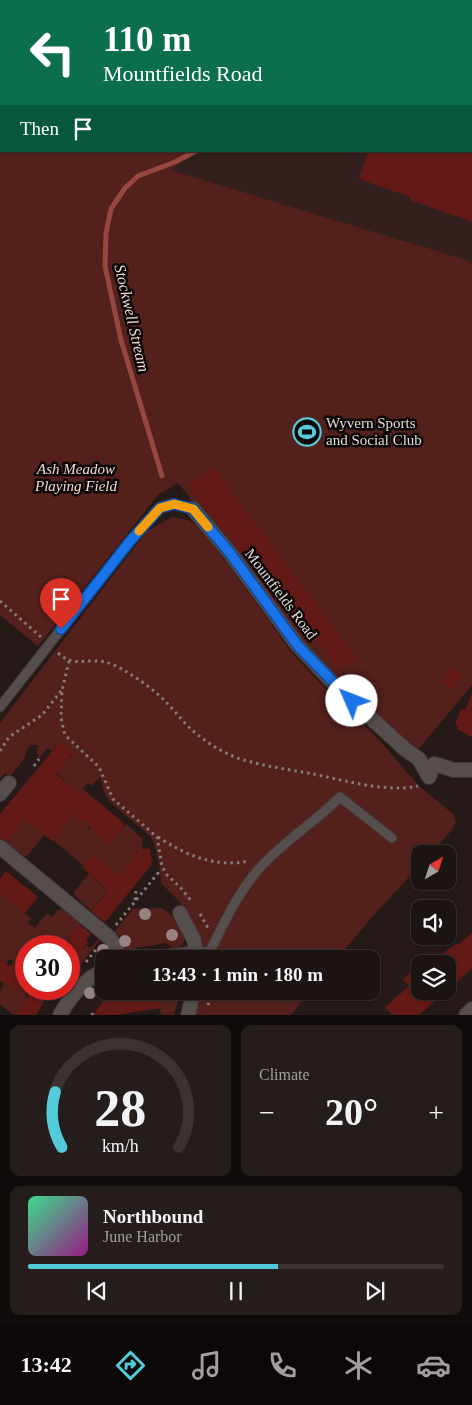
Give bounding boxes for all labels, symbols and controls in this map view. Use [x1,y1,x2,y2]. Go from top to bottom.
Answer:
icon: left [20,20,85,85]
text: 110 m [103,20,191,59]
text: Mountfields Road [103,61,263,86]
icon: arrive [69,115,97,143]
text: Then [20,118,59,139]
water label: Stockwell Stream [111,262,153,374]
place label: Wyvern Sports and Social Club [326,415,422,448]
sports icon: Wyvern Sports and Social Club [292,417,322,447]
park label: Ash Meadow Playing Field [34,461,118,494]
street label: Mountfields Road [242,546,320,643]
pin [40,578,82,629]
icon: arrive [47,585,75,613]
position arrow [325,674,377,726]
north arrow [411,845,456,890]
map controls [411,845,456,1000]
button: sound [411,900,456,945]
speed limit sign: 30 [15,935,80,1000]
button: layers [411,955,456,1000]
text: 13:43 · 1 min · 180 m [152,964,323,985]
text: Climate [259,1066,310,1083]
text: 28 [95,1080,147,1137]
text: 20° [325,1091,378,1133]
text: − [259,1097,275,1128]
text: + [428,1097,444,1128]
text: km/h [102,1136,139,1156]
text: Northbound [103,1206,203,1227]
text: June Harbor [103,1228,182,1245]
icon: previous [83,1277,111,1305]
icon: pause [222,1277,250,1305]
icon: next [361,1277,389,1305]
icon: directions [113,1348,148,1383]
icon: music [189,1348,224,1383]
icon: phone [265,1348,300,1383]
icon: climate [341,1348,376,1383]
icon: car [416,1348,451,1383]
text: 13:42 [20,1352,72,1377]

